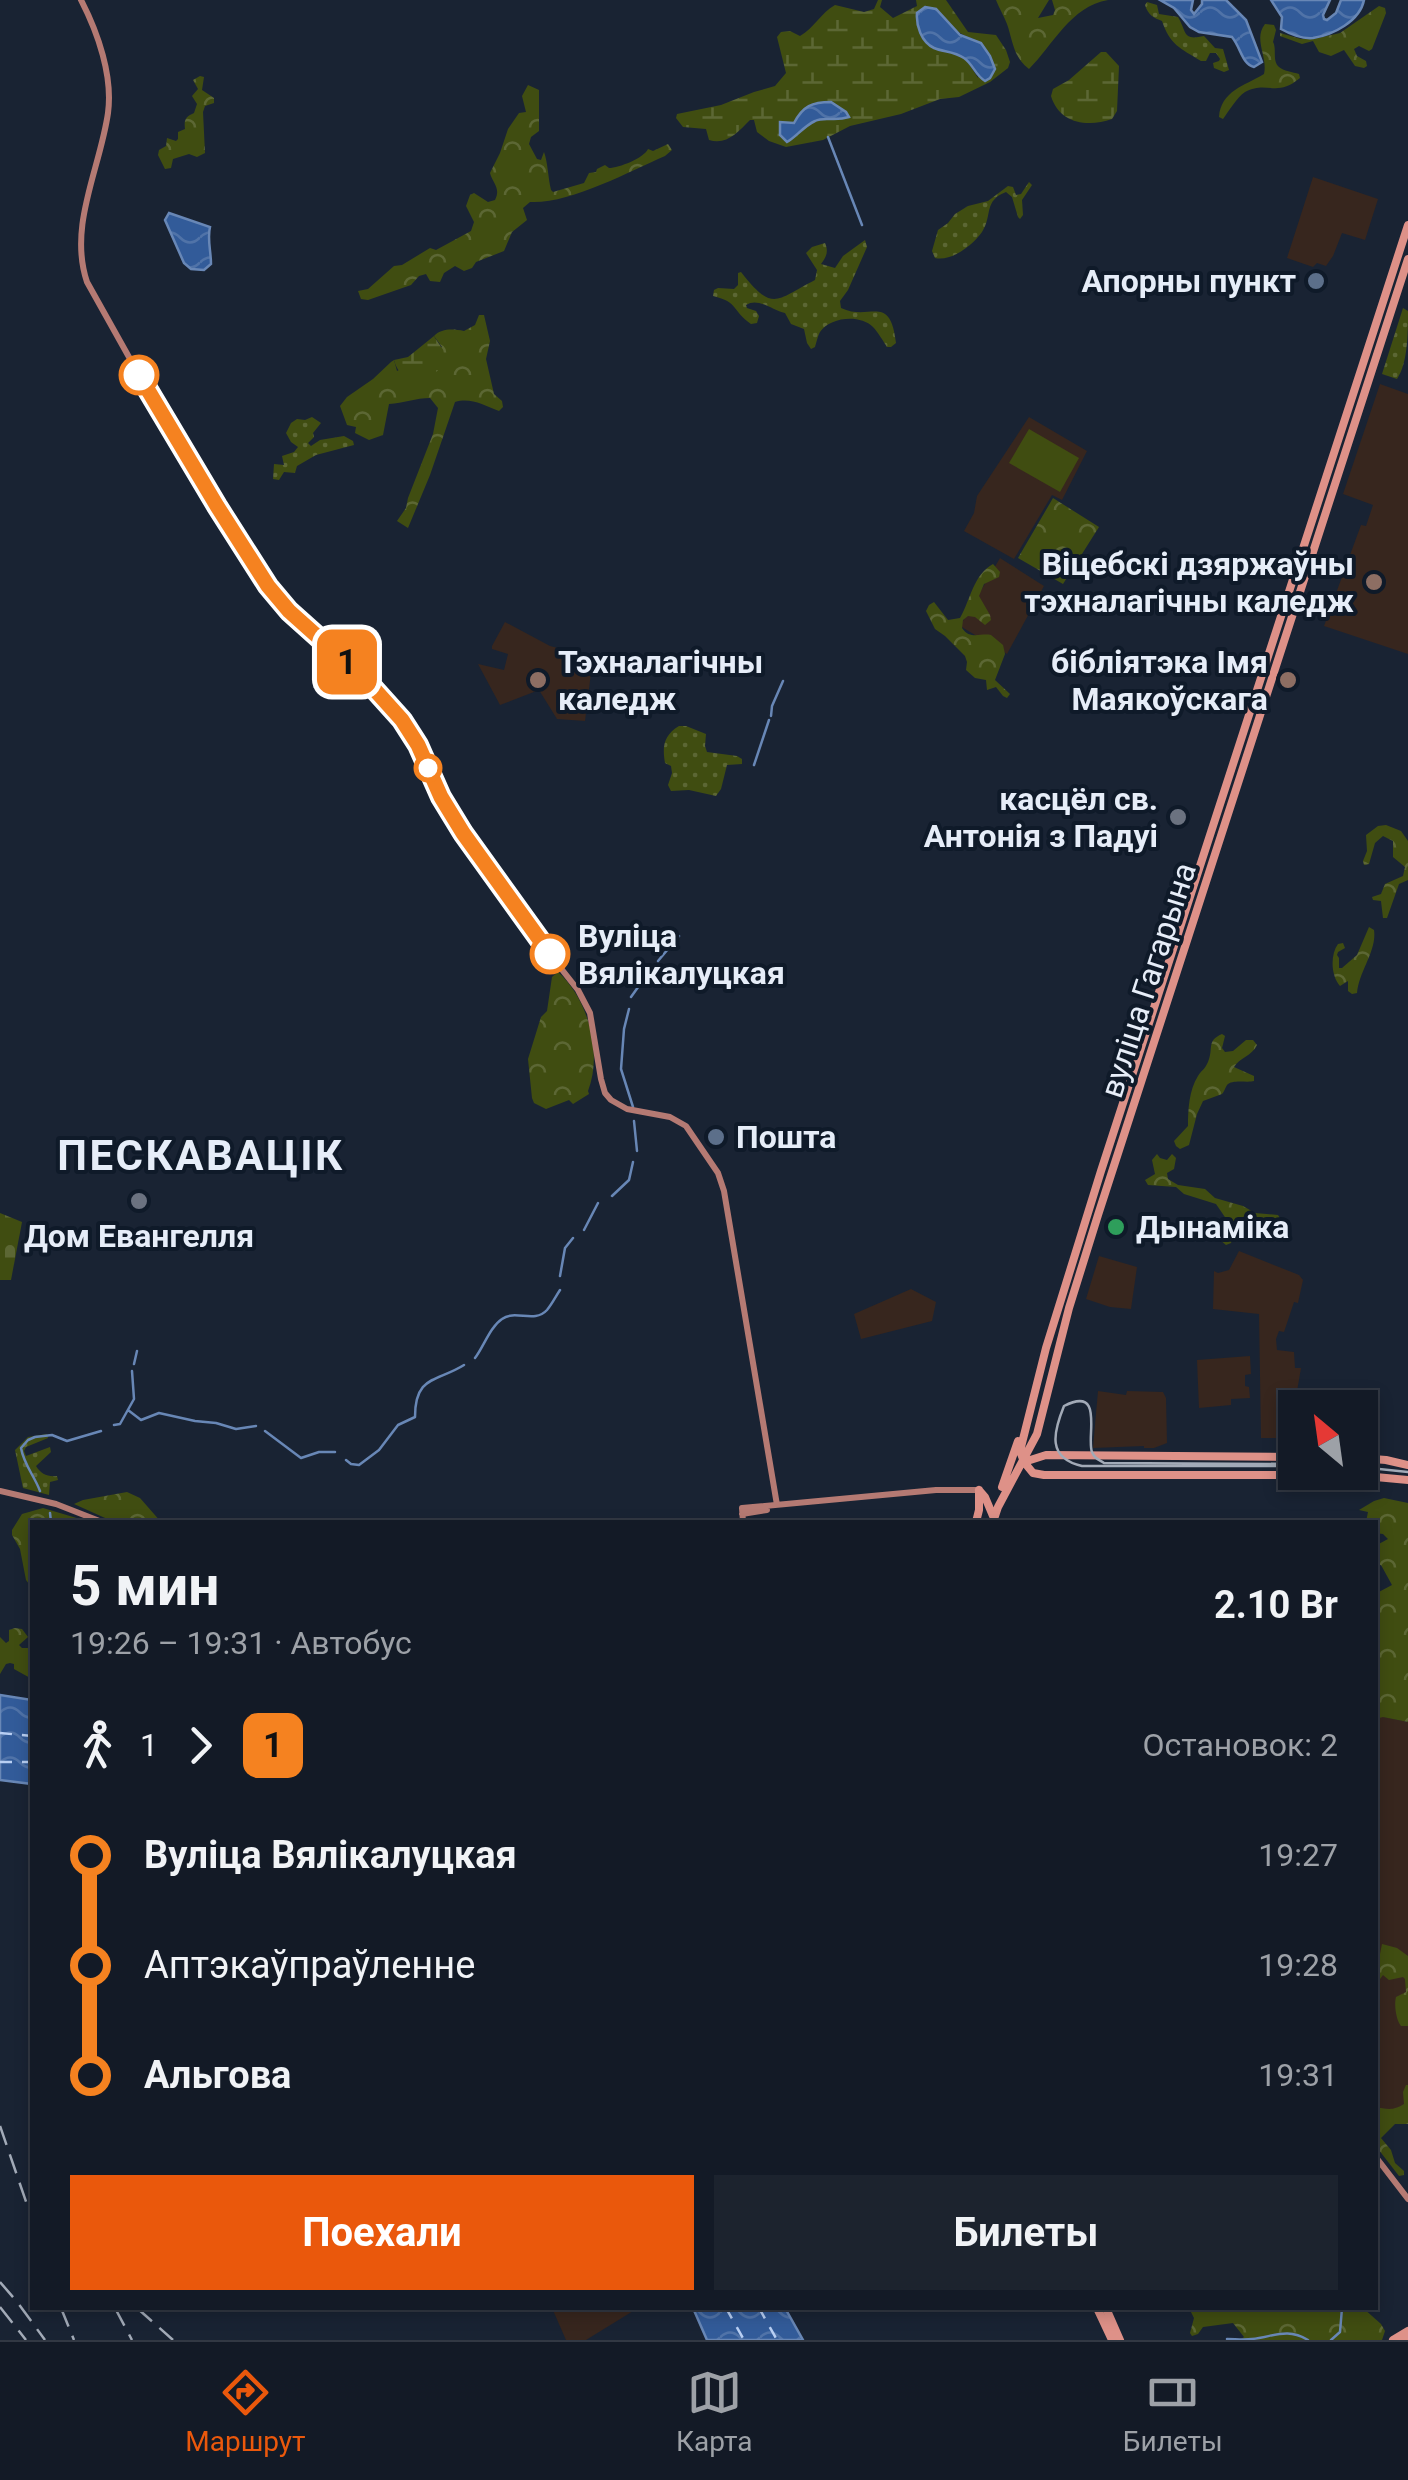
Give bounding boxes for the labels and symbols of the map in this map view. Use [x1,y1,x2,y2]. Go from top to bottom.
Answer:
place label: Апорны пункт [1082,262,1296,300]
marker: Апорны пункт [1305,270,1327,292]
unlabelled marker [120,356,158,394]
place label: Віцебскі дзяржаўны тэхналагічны каледж [1024,545,1355,620]
marker: Віцебскі дзяржаўны тэхналагічны каледж [1363,571,1385,593]
line badge: 1 [314,630,380,694]
place label: Тэхналагічны каледж [558,643,763,718]
place label: бібліятэка Імя Маякоўскага [1051,643,1268,718]
marker: Тэхналагічны каледж [527,669,549,691]
marker: бібліятэка Імя Маякоўскага [1277,669,1299,691]
unlabelled marker [415,755,441,781]
place label: касцёл св. Антонія з Падуі [924,780,1158,855]
marker: касцёл св. Антонія з Падуі [1167,806,1189,828]
street label: вуліца Гагарына [1092,858,1204,1102]
place label: Вуліца Вялікалуцкая [578,917,785,992]
marker: Вуліца Вялікалуцкая [531,935,569,973]
place label: Пошта [736,1118,836,1156]
marker: Пошта [705,1126,727,1148]
district label: ПЕСКАВАЦІК [57,1131,345,1180]
marker: Дом Евангелля [128,1190,150,1212]
place label: Дынаміка [1136,1208,1289,1246]
marker: Дынаміка [1105,1216,1127,1238]
place label: Дом Евангелля [24,1217,254,1255]
north arrow [1278,1390,1378,1490]

